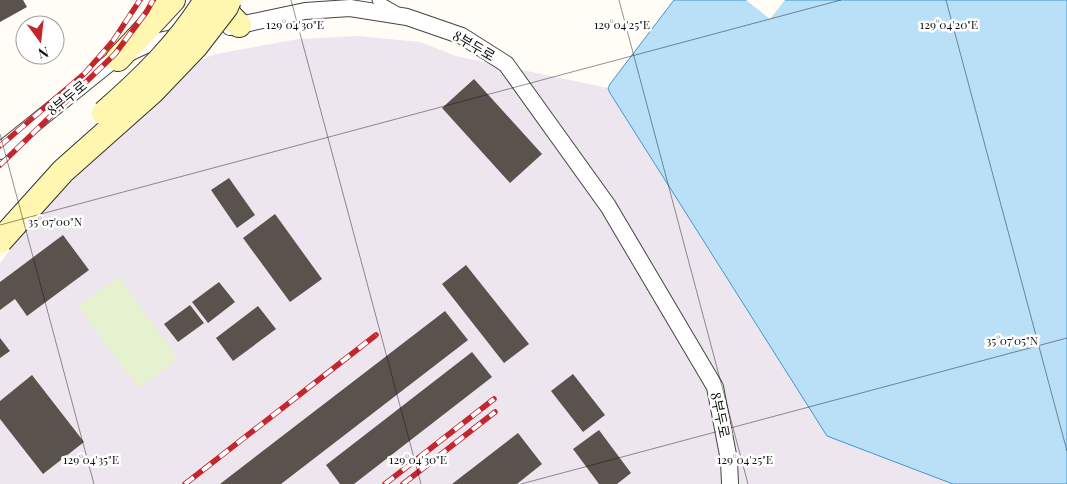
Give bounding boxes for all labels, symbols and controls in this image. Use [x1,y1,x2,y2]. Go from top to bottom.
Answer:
north arrow [15,15,65,65]
text: 129°04'30"E [266,16,324,32]
text: 129°04'25"E [594,16,650,32]
text: 129°04'20"E [920,16,978,32]
street label: 8부두로 [450,26,499,65]
text: N [36,43,51,64]
street label: 8부두로 [43,76,91,119]
text: 35°07'00"N [28,213,83,229]
text: 35°07'05"N [986,332,1039,348]
street label: 8부두로 [706,390,735,439]
text: 129°04'35"E [63,451,119,467]
text: 129°04'30"E [389,451,447,467]
text: 129°04'25"E [717,451,773,467]

